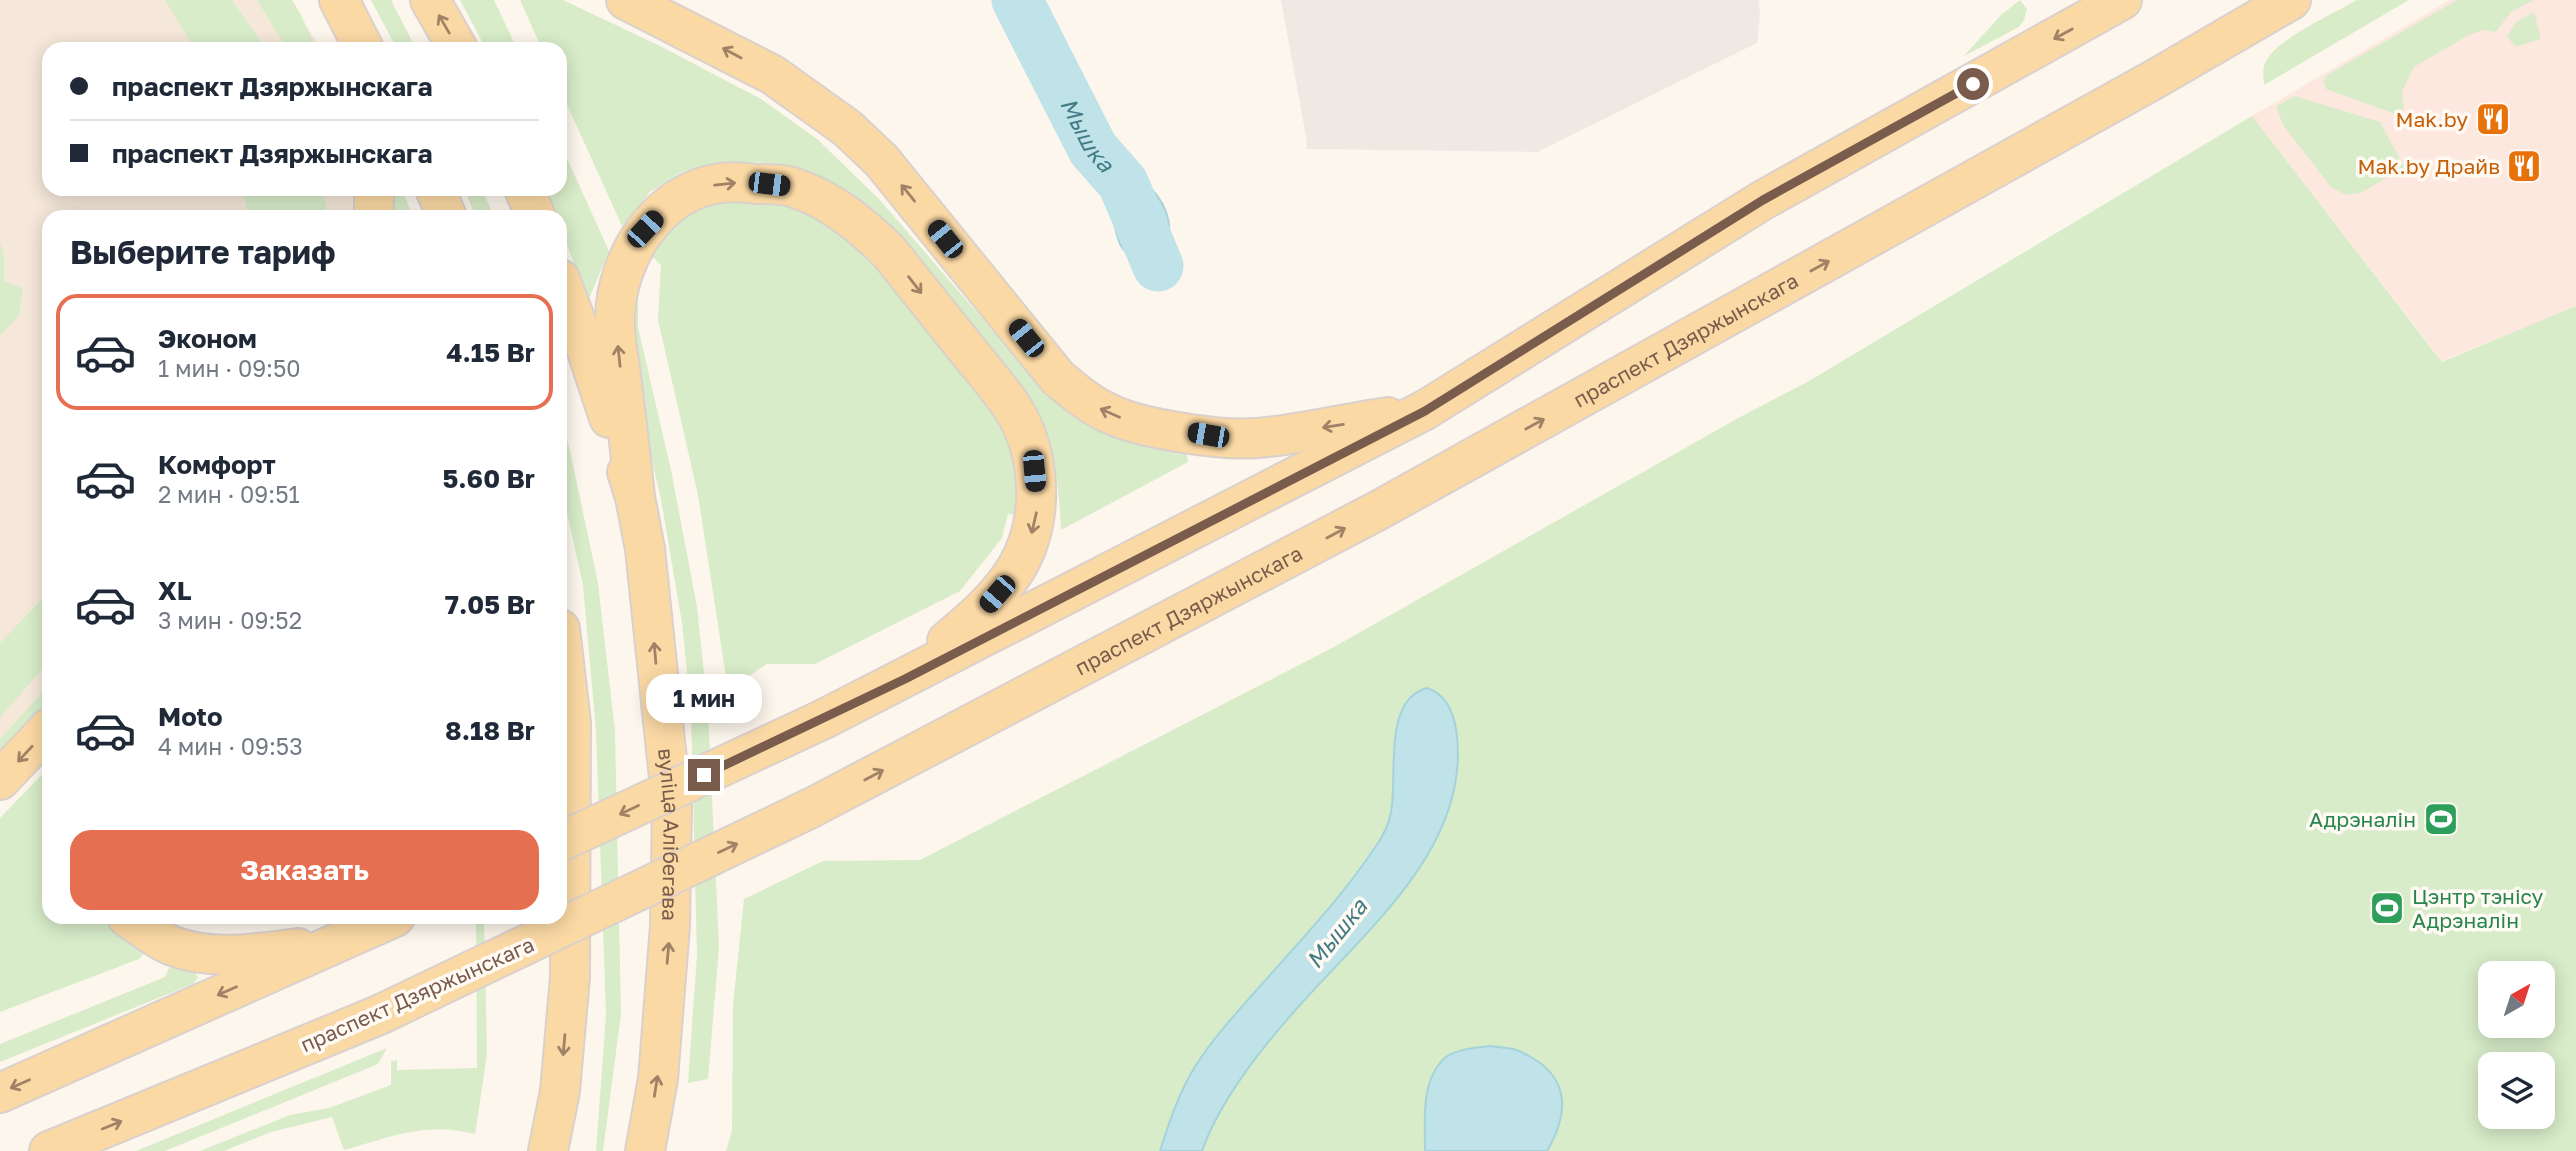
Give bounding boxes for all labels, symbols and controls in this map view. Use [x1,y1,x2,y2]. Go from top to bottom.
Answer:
one-way arrow [437,15,451,35]
one-way arrow [2053,28,2074,41]
one-way arrow [722,45,743,59]
route start [1957,68,1989,100]
text: праспект Дзяржынскага [112,71,432,102]
water label: Мышка [1055,93,1121,178]
restaurant icon: Mak.by [2474,100,2512,138]
place label: Mak.by [2395,106,2468,132]
text: праспект Дзяржынскага [112,138,432,169]
restaurant icon: Маk.by Драйв [2505,147,2543,185]
place label: Маk.by Драйв [2357,153,2500,179]
car [747,171,792,197]
one-way arrow [713,177,735,190]
one-way arrow [900,185,916,203]
car [623,206,668,252]
car [924,216,967,262]
text: Выберите тариф [70,233,336,271]
one-way arrow [1809,259,1829,273]
street label: праспект Дзяржынскага [1569,267,1803,413]
one-way arrow [907,275,923,293]
car [1005,315,1048,361]
icon: car [74,321,137,384]
text: Эконом [158,323,257,354]
text: 4.15 Br [446,337,535,368]
one-way arrow [612,345,625,368]
text: 1 мин · 09:50 [158,354,301,382]
one-way arrow [1100,406,1121,419]
one-way arrow [1524,417,1545,430]
one-way arrow [1322,420,1345,433]
car [1186,421,1231,449]
icon: car [74,447,137,510]
text: Комфорт [158,449,276,480]
car [1022,449,1047,493]
text: 5.60 Br [442,463,535,494]
text: 2 мин · 09:51 [158,480,300,508]
one-way arrow [1027,511,1040,534]
one-way arrow [1325,526,1345,540]
street label: праспект Дзяржынскага [1070,540,1307,680]
car [976,571,1019,617]
icon: car [74,573,137,636]
text: XL [158,575,192,606]
text: 7.05 Br [445,589,535,620]
text: 3 мин · 09:52 [158,606,302,634]
one-way arrow [648,642,661,665]
callout: 1 мин [646,674,762,722]
text: 1 мин [673,684,735,712]
icon: car [74,699,137,762]
text: Moto [158,701,223,732]
text: 8.18 Br [445,715,535,746]
text: 4 мин · 09:53 [158,732,303,760]
one-way arrow [16,745,33,762]
street label: вуліца Алібегава [653,747,685,921]
route end [688,759,720,791]
one-way arrow [863,768,884,782]
sports icon: Адрэналін [2422,800,2460,838]
one-way arrow [619,804,640,817]
place label: Адрэналін [2309,806,2416,832]
button: Заказать [70,830,539,910]
one-way arrow [717,841,738,854]
place label: Цэнтр тэнісу Адрэналін [2412,883,2544,933]
sports icon: Цэнтр тэнісу Адрэналін [2368,889,2406,927]
water label: Мышка [1300,892,1373,973]
street label: праспект Дзяржынскага [296,931,538,1057]
one-way arrow [662,942,675,965]
north arrow [2478,961,2555,1038]
map controls [2478,961,2555,1129]
one-way arrow [217,985,239,998]
one-way arrow [557,1034,570,1056]
button: layers [2478,1052,2555,1129]
one-way arrow [650,1076,663,1098]
one-way arrow [9,1078,31,1091]
one-way arrow [100,1118,122,1131]

